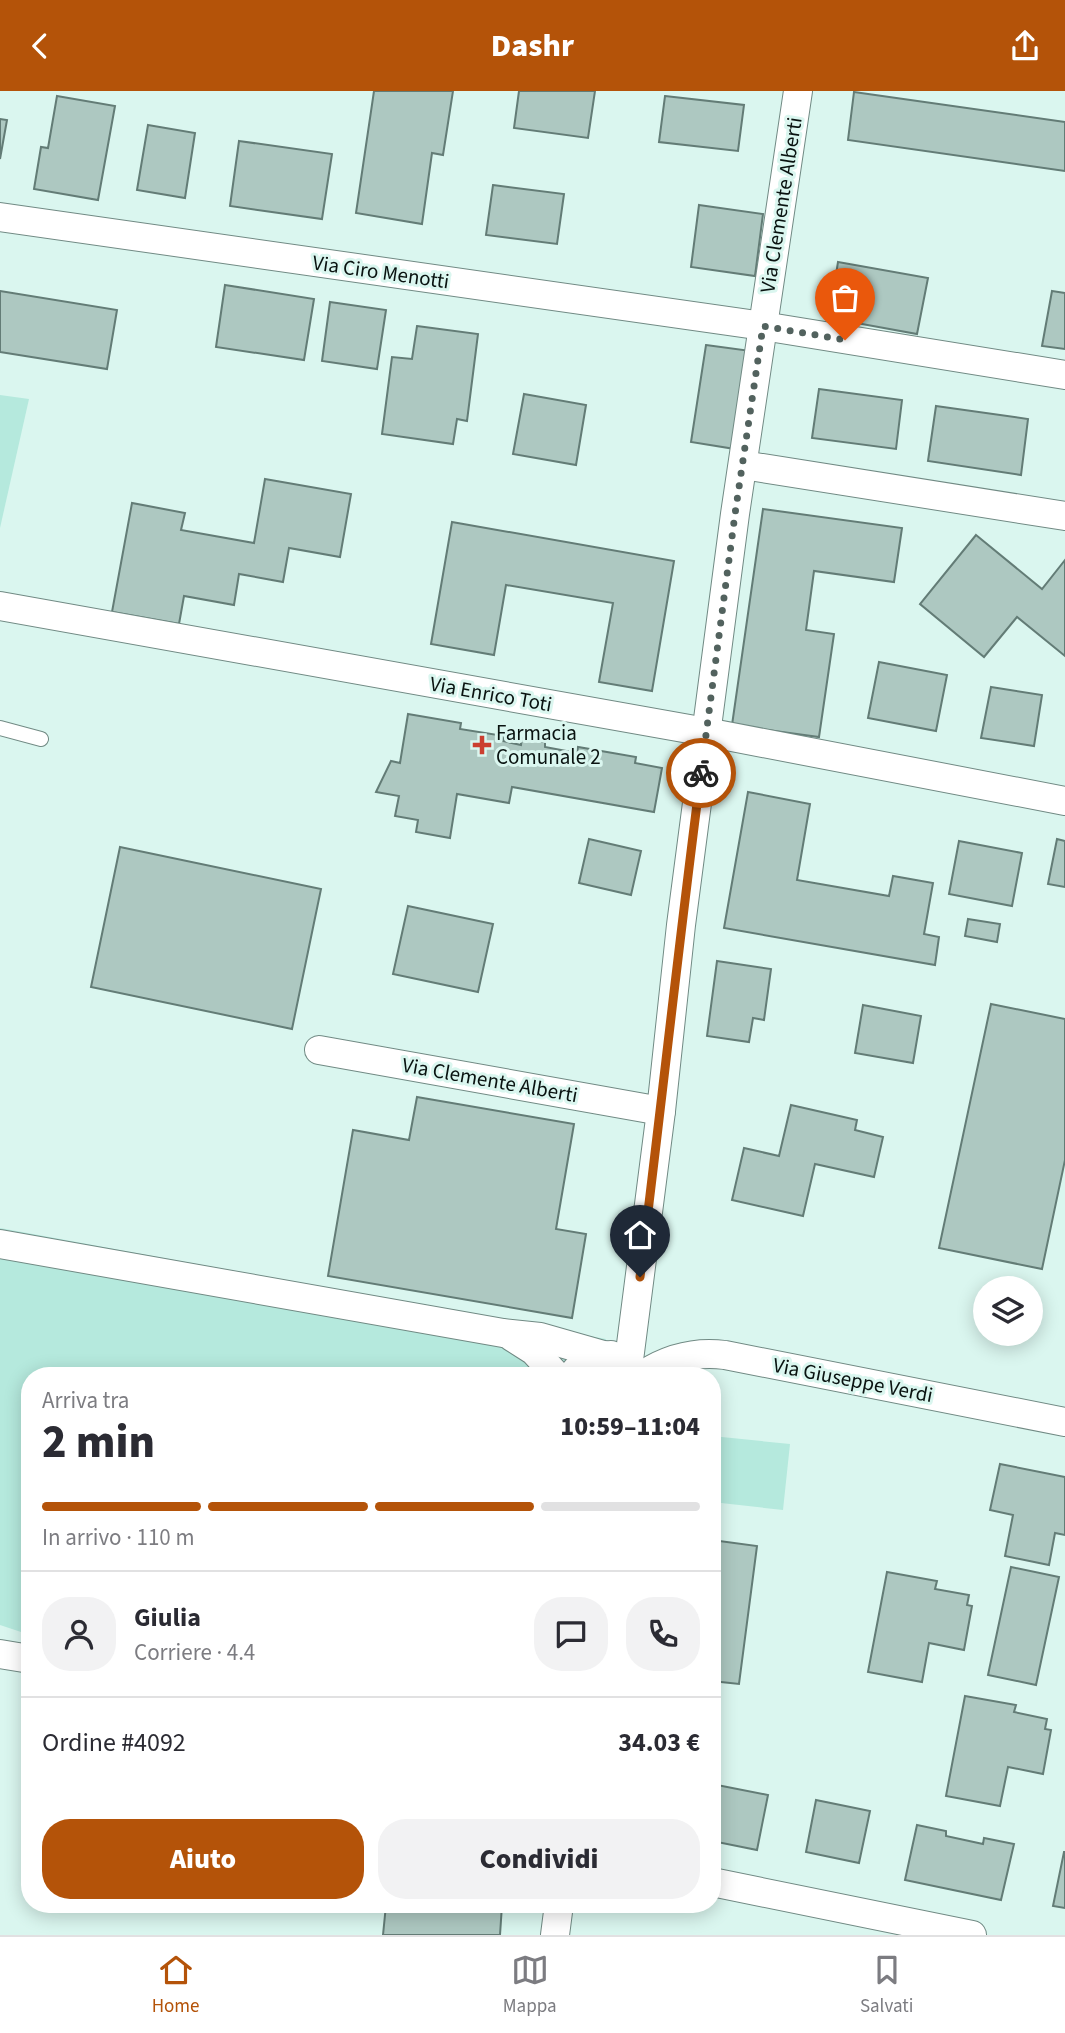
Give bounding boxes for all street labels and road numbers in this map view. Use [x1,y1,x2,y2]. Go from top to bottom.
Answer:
street label: Via Clemente Alberti [752,115,810,295]
street label: Via Ciro Menotti [311,248,451,296]
street label: Via Enrico Toti [428,668,554,720]
street label: Via Clemente Alberti [400,1050,580,1110]
street label: Via Giuseppe Verdi [770,1350,936,1410]

